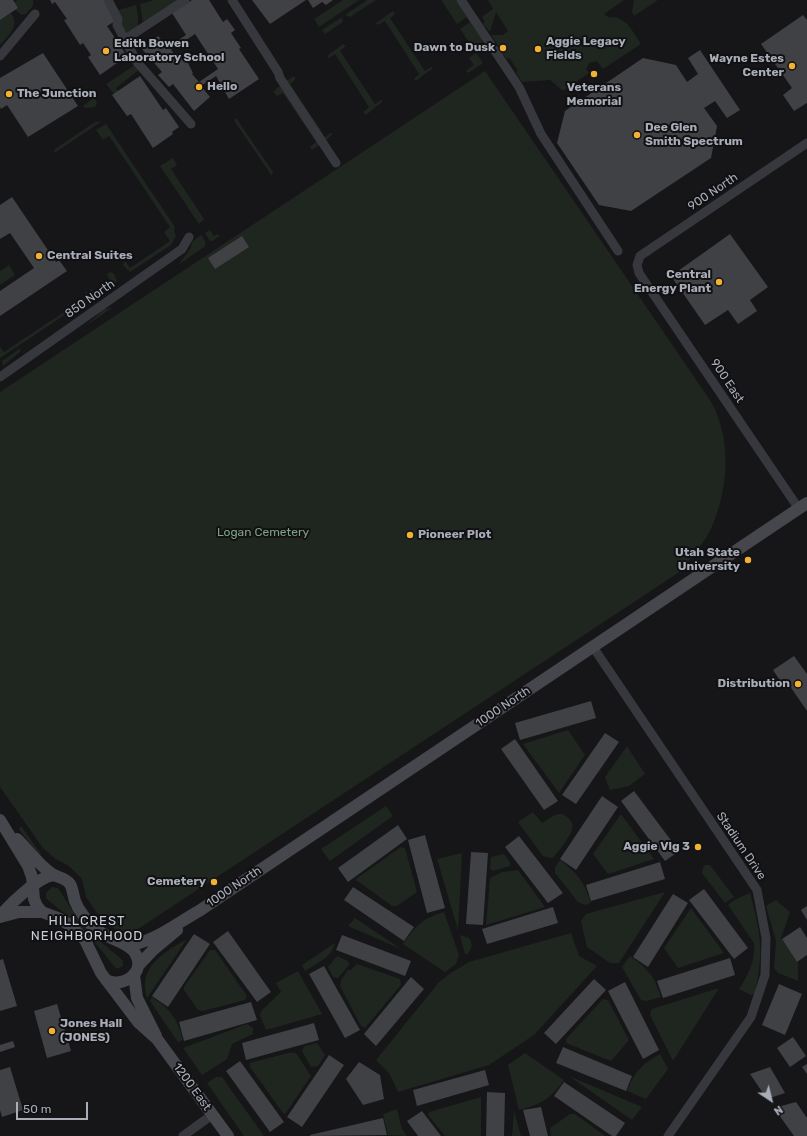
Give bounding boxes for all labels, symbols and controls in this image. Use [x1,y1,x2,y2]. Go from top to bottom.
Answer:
place label: Aggie Legacy Fields [546,35,626,63]
place label: Edith Bowen Laboratory School [114,37,225,65]
place label: Dawn to Dusk [414,41,495,55]
marker: Dawn to Dusk [498,43,508,53]
marker: Aggie Legacy Fields [533,44,543,54]
marker: Edith Bowen Laboratory School [101,46,111,56]
place label: Wayne Estes Center [709,52,784,80]
marker: Wayne Estes Center [787,61,797,71]
marker: Veterans Memorial [589,69,599,79]
place label: Hello [207,80,237,94]
place label: Veterans Memorial [567,81,621,109]
marker: Hello [194,82,204,92]
place label: The Junction [17,87,96,101]
marker: The Junction [4,89,14,99]
place label: Dee Glen Smith Spectrum [645,121,743,149]
marker: Dee Glen Smith Spectrum [632,130,642,140]
street label: 900 North [685,170,741,214]
place label: Central Suites [47,249,133,263]
marker: Central Suites [34,251,44,261]
place label: Central Energy Plant [634,268,711,296]
street label: 850 North [62,277,118,321]
marker: Central Energy Plant [714,277,724,287]
street label: 900 East [707,356,747,406]
park label: Logan Cemetery [217,526,309,540]
place label: Pioneer Plot [418,528,491,542]
marker: Pioneer Plot [405,530,415,540]
place label: Utah State University [675,546,740,574]
marker: Utah State University [743,555,753,565]
place label: Distribution [718,677,790,691]
marker: Distribution [793,679,803,689]
street label: 1000 North [473,683,533,731]
street label: Stadium Drive [713,809,769,883]
place label: Aggie Vlg 3 [623,840,690,854]
marker: Aggie Vlg 3 [693,842,703,852]
street label: 1000 North [204,863,264,911]
place label: Cemetery [147,875,206,889]
marker: Cemetery [209,877,219,887]
district label: HILLCREST NEIGHBORHOOD [31,913,143,944]
place label: Jones Hall (JONES) [60,1017,122,1045]
marker: Jones Hall (JONES) [47,1026,57,1036]
street label: 1200 East [170,1060,214,1114]
north arrow [751,1080,791,1120]
scale bar [18,1094,90,1120]
text: 50 m [23,1102,51,1116]
text: N [771,1103,785,1118]

